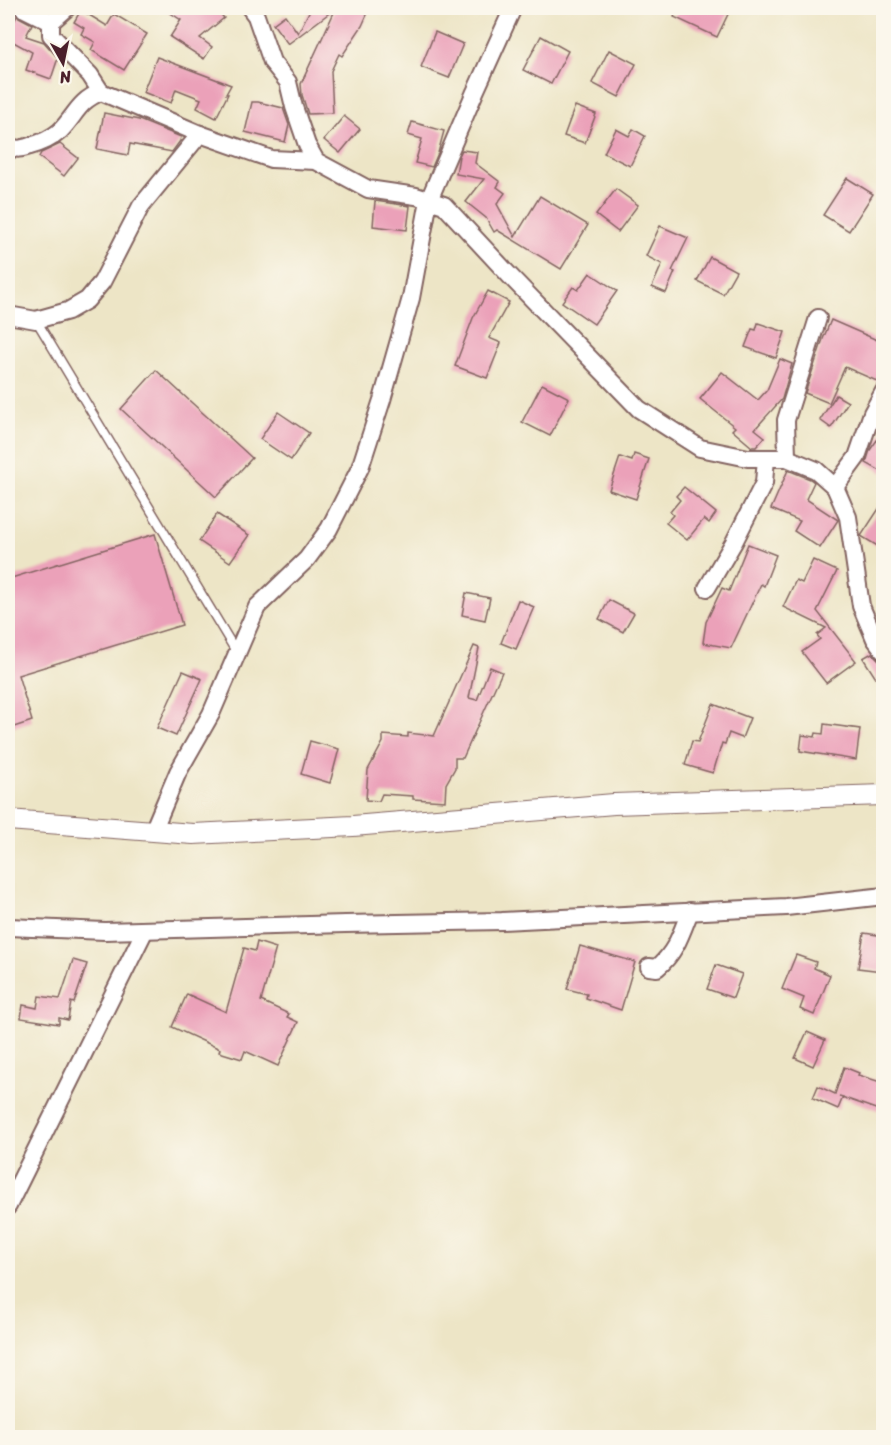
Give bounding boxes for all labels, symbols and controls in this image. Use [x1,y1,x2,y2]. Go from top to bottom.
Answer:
north arrow [33,33,93,93]
text: N [57,62,74,93]

